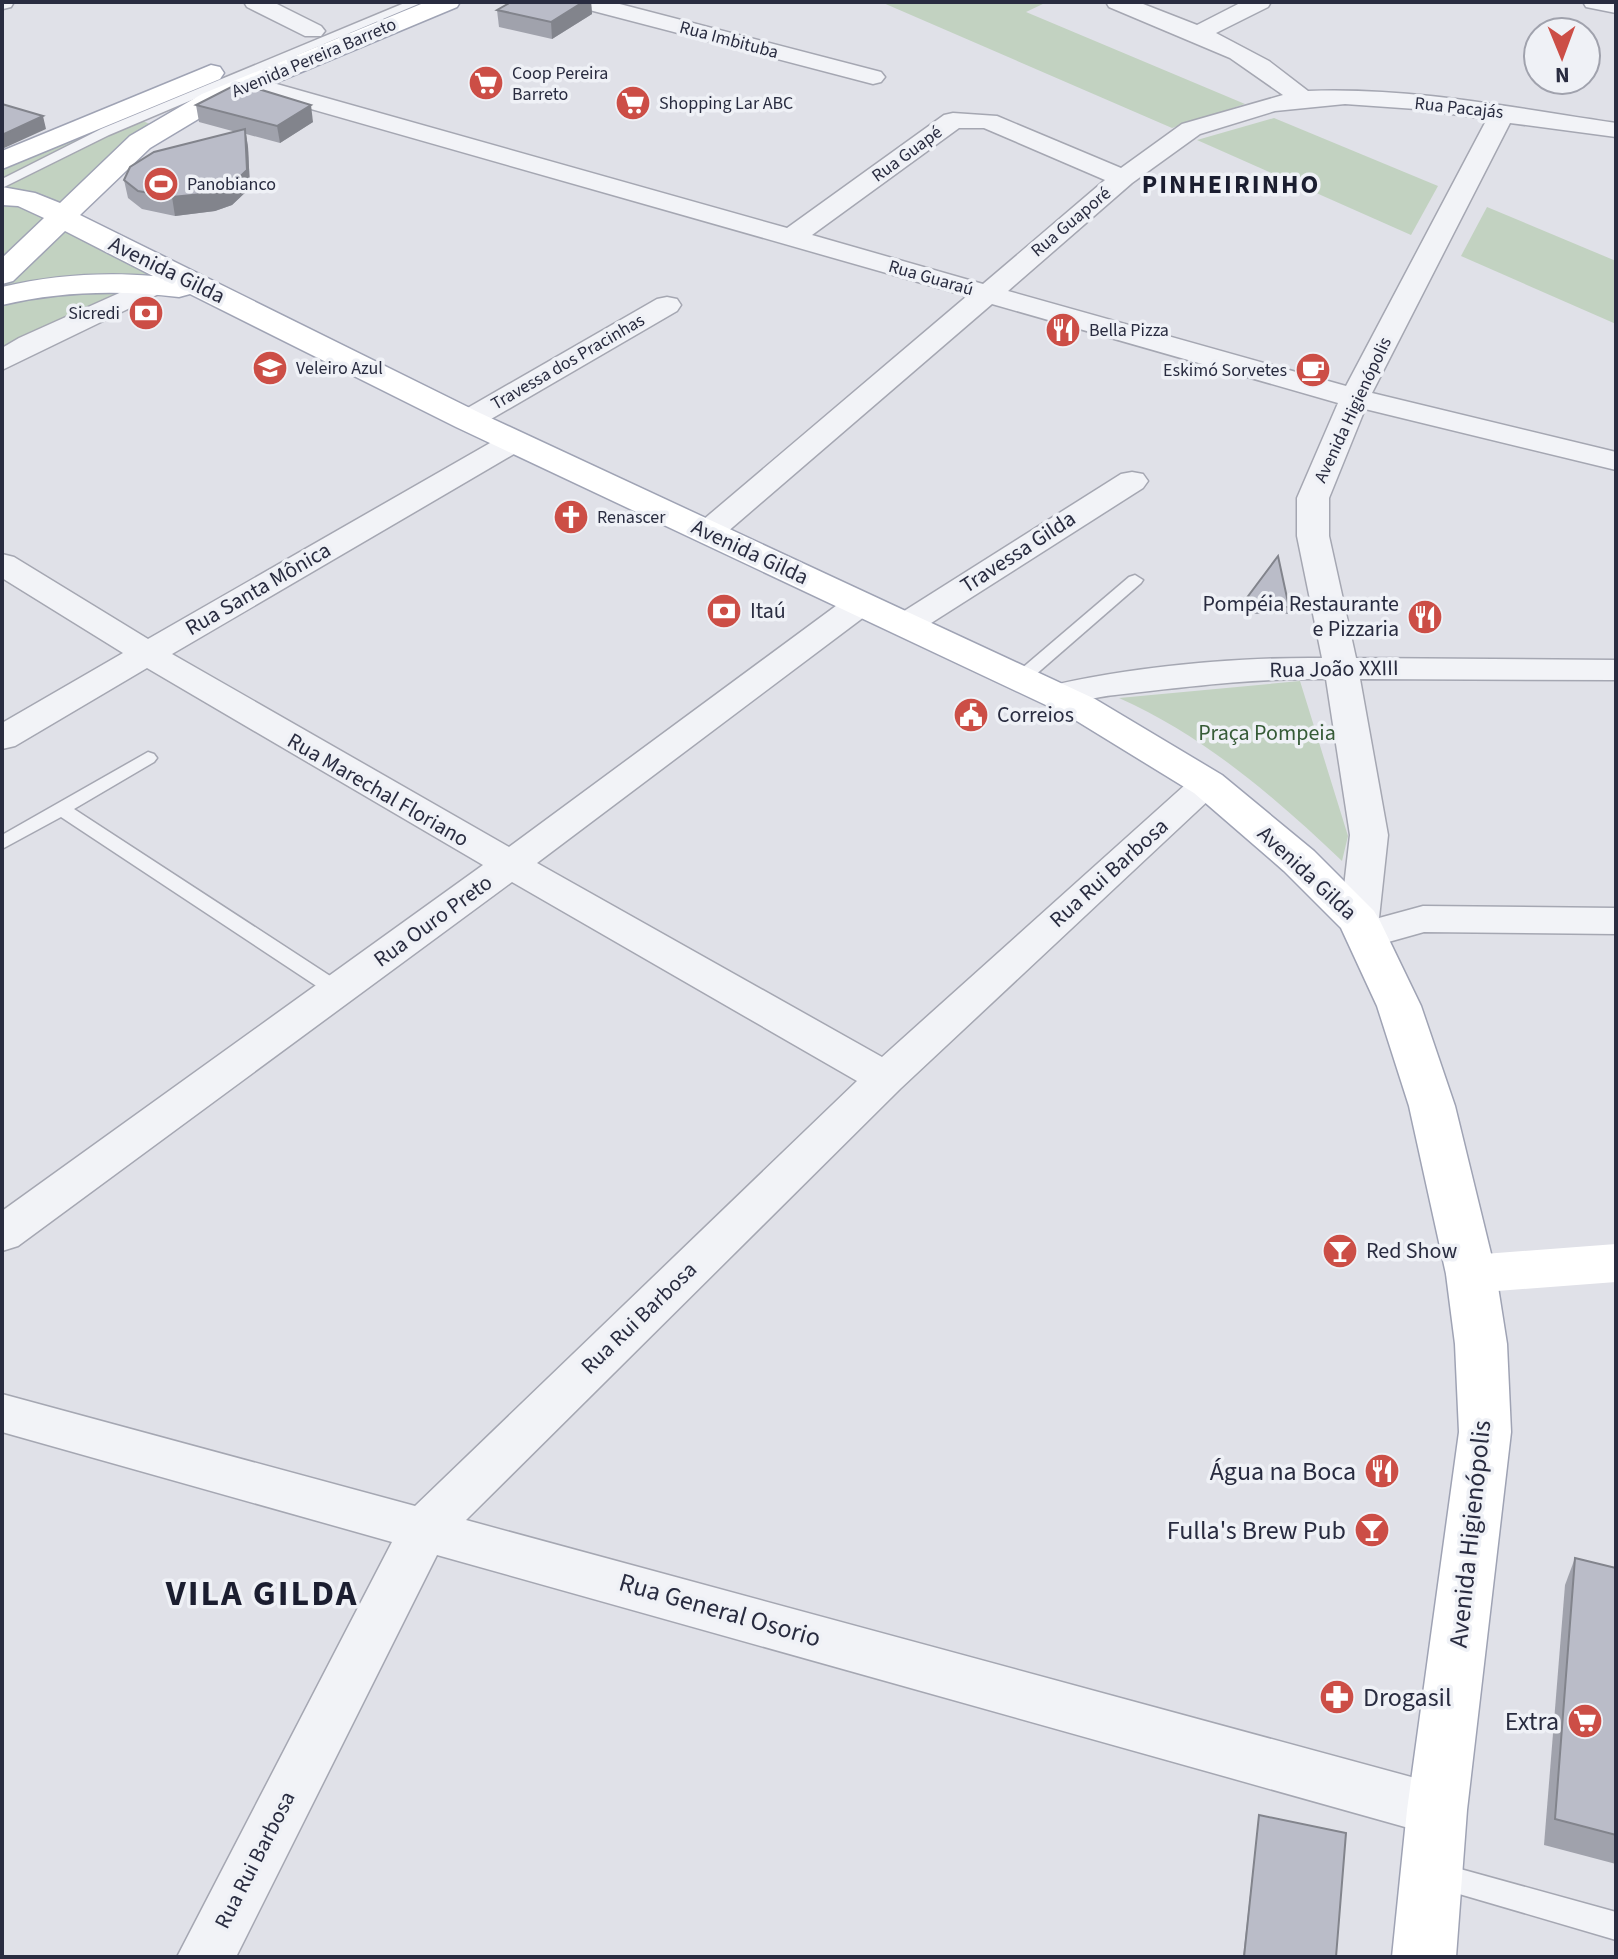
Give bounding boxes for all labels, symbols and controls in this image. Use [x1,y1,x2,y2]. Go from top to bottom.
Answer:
street label: Avenida Pereira Barreto [228,12,400,104]
street label: Rua Imbituba [677,15,781,65]
north arrow [1522,16,1602,96]
text: N [1555,59,1570,91]
place label: Coop Pereira Barreto [512,61,608,107]
supermarket icon: Coop Pereira Barreto [467,64,505,102]
supermarket icon: Shopping Lar ABC [614,84,652,122]
place label: Shopping Lar ABC [659,91,793,116]
street label: Rua Pacajás [1413,91,1505,125]
street label: Rua Guapé [867,120,947,188]
sports icon: Panobianco [142,165,180,203]
district label: PINHEIRINHO [1142,166,1320,203]
place label: Panobianco [187,172,276,197]
street label: Rua Guaporé [1026,181,1116,263]
street label: Avenida Gilda [103,228,231,312]
street label: Rua Guaraú [886,254,976,302]
bank icon: Sicredi [127,294,165,332]
place label: Sicredi [68,301,120,326]
street label: Travessa dos Pracinhas [487,308,649,416]
restaurant icon: Bella Pizza [1044,311,1082,349]
place label: Bella Pizza [1089,318,1169,343]
street label: Avenida Higienópolis [1308,333,1398,487]
school or university icon: Veleiro Azul [251,349,289,387]
cafe icon: Eskimó Sorvetes [1294,351,1332,389]
place label: Veleiro Azul [296,356,383,381]
place label: Eskimó Sorvetes [1163,358,1287,383]
church icon: Renascer [552,498,590,536]
street label: Travessa Gilda [954,503,1082,601]
place label: Renascer [597,505,666,530]
street label: Avenida Gilda [686,511,814,593]
street label: Rua Santa Mônica [179,534,337,644]
place label: Pompéia Restaurante e Pizzaria [1203,588,1399,645]
bank icon: Itaú [705,592,743,630]
place label: Itaú [750,595,786,627]
restaurant icon: Pompéia Restaurante e Pizzaria [1406,598,1444,636]
street label: Rua João XXIII [1269,652,1399,686]
public building icon: Correios [952,696,990,734]
place label: Correios [997,699,1074,731]
park label: Praça Pompeia [1198,717,1336,749]
street label: Rua Marechal Floriano [281,725,475,855]
street label: Rua Rui Barbosa [1042,811,1176,935]
street label: Avenida Gilda [1250,818,1364,928]
street label: Rua Ouro Preto [367,867,499,975]
bar icon: Red Show [1321,1232,1359,1270]
place label: Red Show [1366,1235,1457,1267]
street label: Rua Rui Barbosa [574,1254,704,1382]
street label: Avenida Higienópolis [1440,1418,1500,1650]
restaurant icon: Água na Boca [1363,1452,1401,1490]
place label: Água na Boca [1210,1453,1356,1490]
bar icon: Fulla's Brew Pub [1353,1511,1391,1549]
place label: Fulla's Brew Pub [1167,1512,1346,1549]
street label: Rua General Osorio [615,1563,825,1657]
district label: VILA GILDA [165,1568,358,1619]
pharmacy icon: Drogasil [1318,1678,1356,1716]
place label: Drogasil [1363,1679,1452,1716]
supermarket icon: Extra [1566,1702,1604,1740]
place label: Extra [1505,1703,1559,1740]
street label: Rua Rui Barbosa [207,1786,303,1934]

